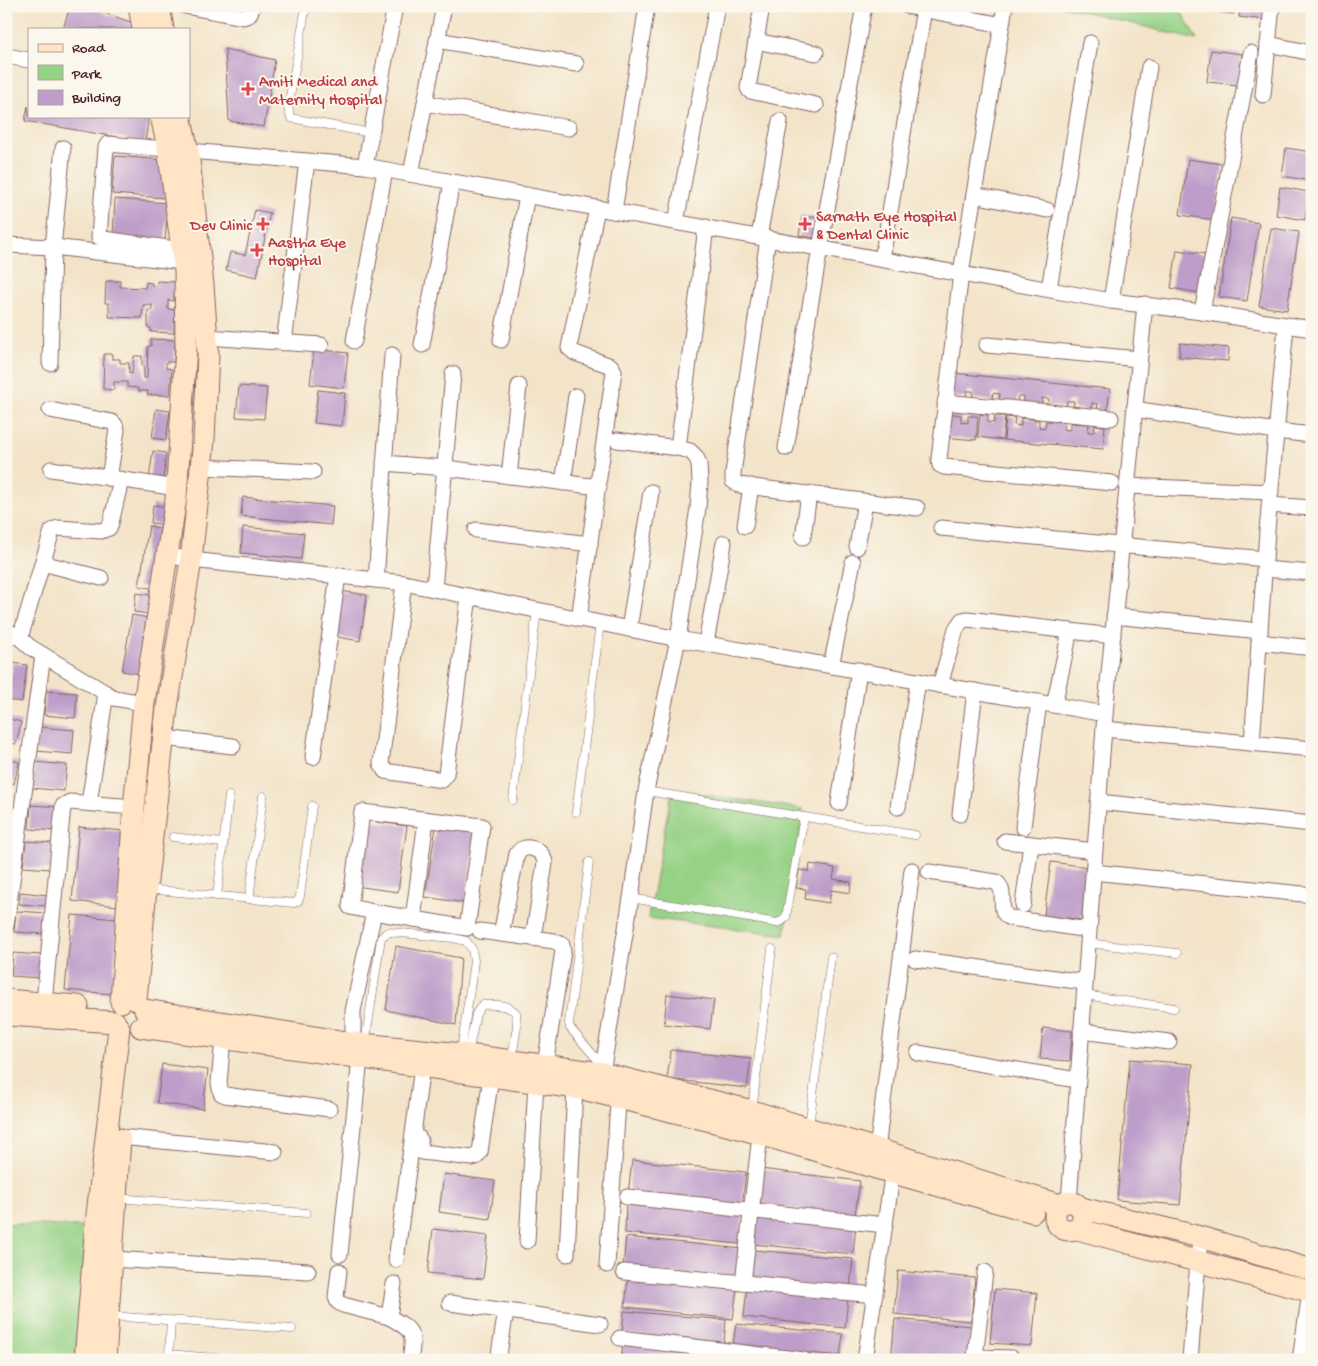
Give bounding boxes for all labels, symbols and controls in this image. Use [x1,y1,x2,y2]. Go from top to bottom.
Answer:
legend [28,28,190,118]
text: Road [72,40,106,58]
text: Park [71,66,102,84]
place label: Amiti Medical and Maternity Hospital [259,74,382,111]
marker: Amiti Medical and Maternity Hospital [241,82,255,96]
text: Building [71,90,121,108]
place label: Sarnath Eye Hospital & Dental Clinic [816,209,957,246]
marker: Dev Clinic [256,217,270,231]
marker: Sarnath Eye Hospital & Dental Clinic [798,217,812,231]
place label: Dev Clinic [189,218,253,237]
place label: Aastha Eye Hospital [268,235,347,272]
marker: Aastha Eye Hospital [250,243,264,257]

